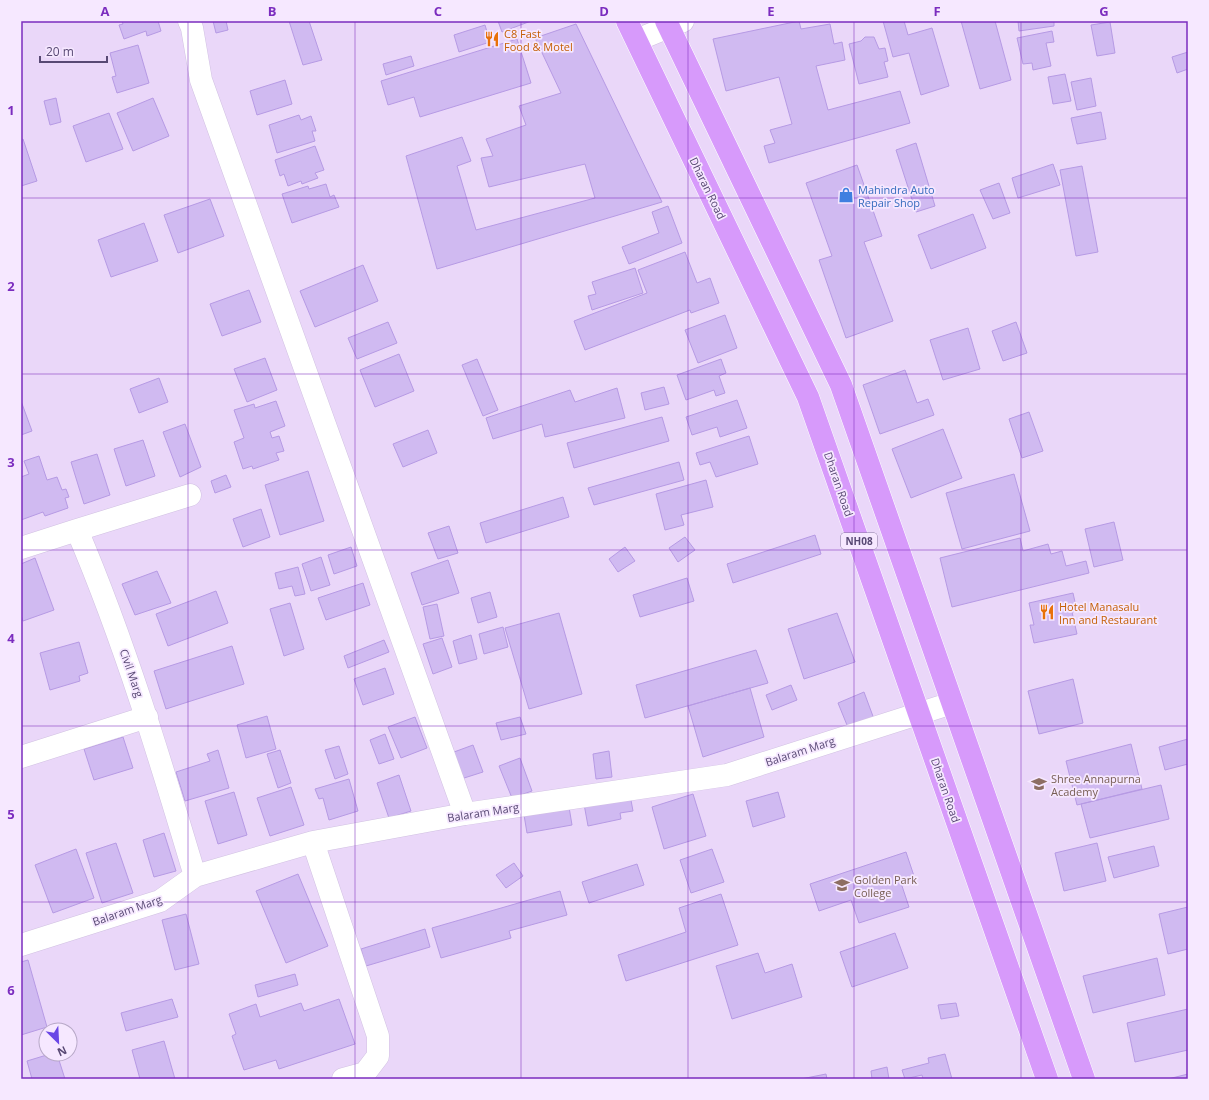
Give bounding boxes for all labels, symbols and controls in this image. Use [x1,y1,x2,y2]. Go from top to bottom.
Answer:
text: A [101,2,110,20]
text: B [268,2,277,20]
text: C [434,2,442,20]
text: D [599,2,609,20]
text: E [767,2,775,20]
text: F [933,2,941,20]
text: G [1099,2,1109,20]
place label: C8 Fast Food & Motel [504,26,573,54]
restaurant icon: C8 Fast Food & Motel [483,30,501,48]
scale bar [40,38,107,64]
text: 20 m [46,43,74,60]
text: 1 [7,101,15,119]
street label: Dharan Road [687,154,729,222]
place label: Mahindra Auto Repair Shop [858,182,935,210]
shop icon: Mahindra Auto Repair Shop [837,186,855,204]
text: 2 [7,277,15,295]
street label: Dharan Road [821,450,857,518]
text: 3 [7,453,15,471]
road number: NH08 [841,533,877,549]
place label: Hotel Manasalu Inn and Restaurant [1059,599,1157,627]
restaurant icon: Hotel Manasalu Inn and Restaurant [1038,603,1056,621]
text: 4 [7,629,15,647]
street label: Civil Marg [117,647,147,699]
street label: Balaram Marg [763,733,837,769]
street label: Dharan Road [928,756,964,824]
place label: Shree Annapurna Academy [1051,771,1141,799]
school or university icon: Shree Annapurna Academy [1030,775,1048,793]
street label: Balaram Marg [446,799,520,825]
text: 5 [7,805,15,823]
place label: Golden Park College [854,872,917,900]
school or university icon: Golden Park College [833,876,851,894]
street label: Balaram Marg [90,891,164,929]
text: 6 [7,981,15,999]
north arrow [38,1022,78,1062]
text: N [55,1043,69,1060]

